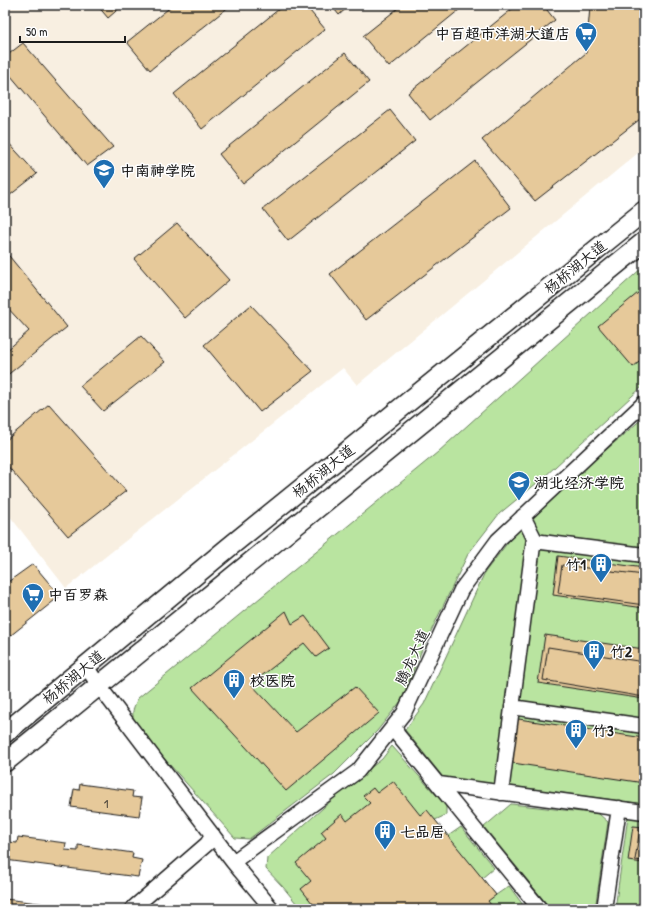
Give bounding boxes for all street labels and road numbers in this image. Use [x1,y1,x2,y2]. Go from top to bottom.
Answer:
street label: 杨桥湖大道 [539,235,611,299]
street label: 杨桥湖大道 [287,439,359,503]
street label: 腾龙大道 [390,625,434,689]
street label: 杨桥湖大道 [38,645,108,709]

